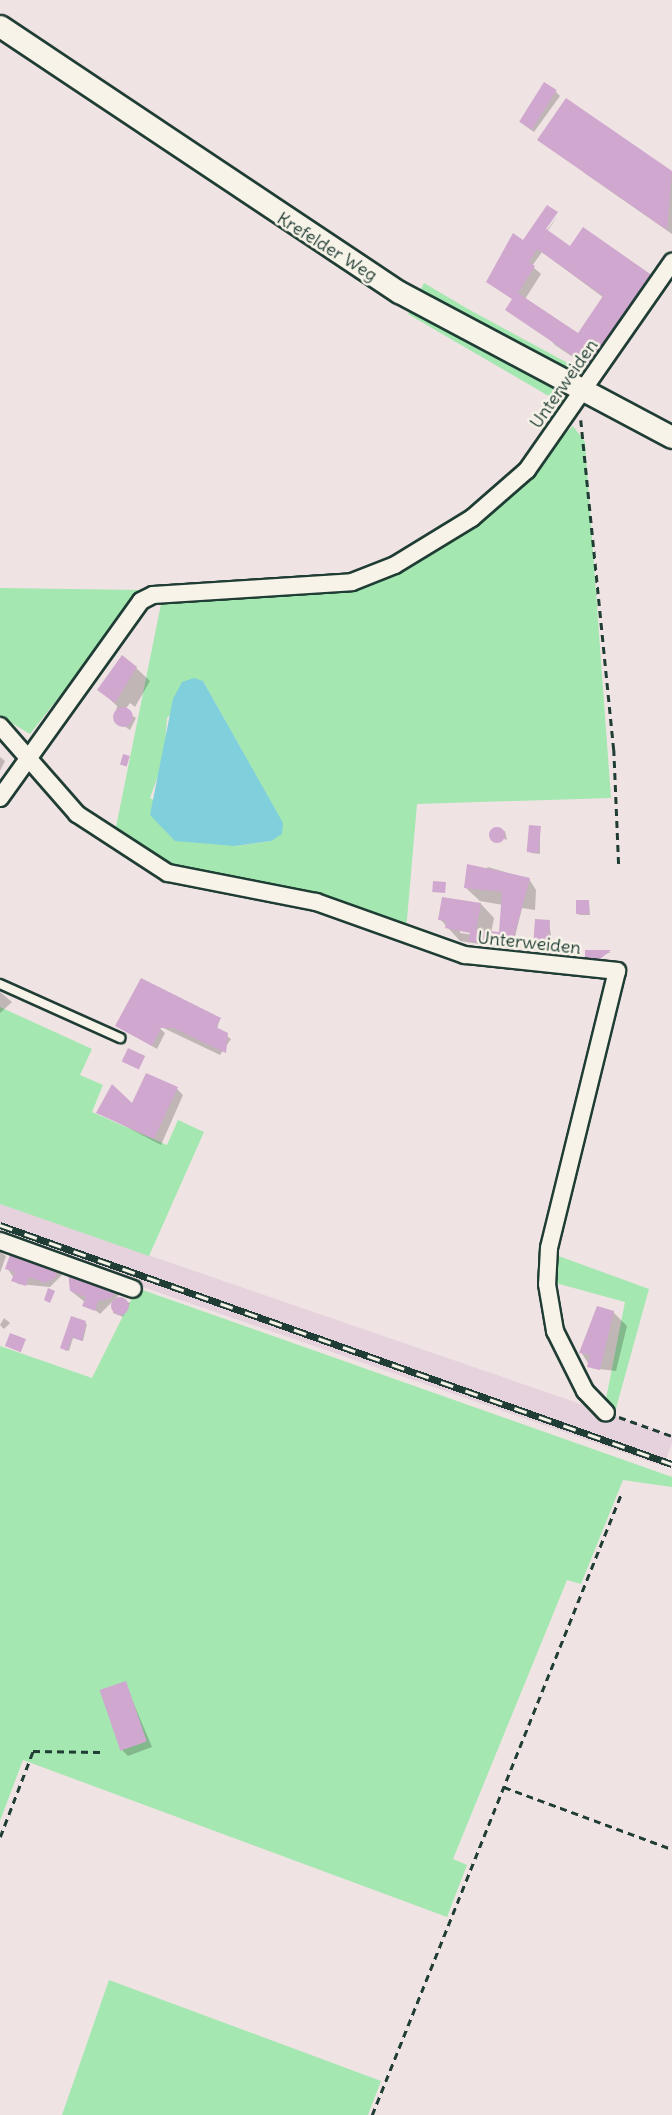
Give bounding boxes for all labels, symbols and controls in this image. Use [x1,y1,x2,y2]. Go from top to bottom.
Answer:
street label: Krefelder Weg [273,208,381,286]
street label: Unterweiden [525,335,603,433]
street label: Unterweiden [476,927,582,959]

